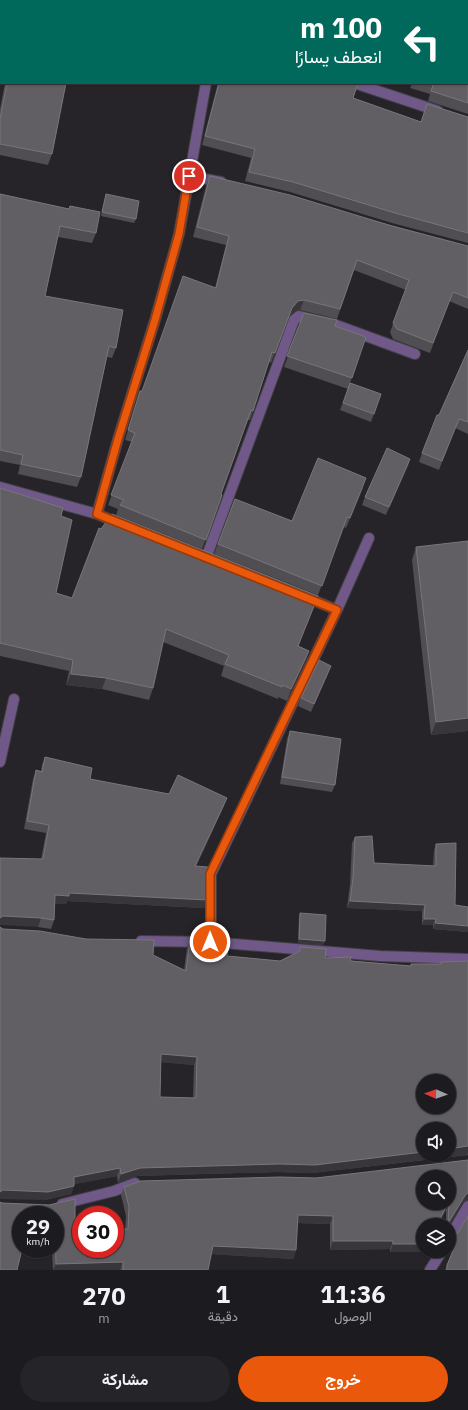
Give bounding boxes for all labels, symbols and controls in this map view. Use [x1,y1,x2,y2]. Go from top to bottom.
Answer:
text: 100 m [300,9,382,46]
icon: left [396,16,448,68]
text: انعطف يسارًا [295,45,382,68]
pin [172,159,206,193]
icon: arrive [178,165,200,187]
position arrow [189,921,231,963]
north arrow [416,1074,456,1114]
map controls [416,1074,456,1258]
button: sound [416,1122,456,1162]
button: search [416,1170,456,1210]
speed limit sign: 30 [72,1206,124,1258]
text: 29 [26,1213,50,1240]
button: layers [416,1218,456,1258]
text: km/h [26,1235,50,1248]
text: 1 [216,1278,230,1310]
text: 11:36 [320,1278,386,1310]
text: 270 [82,1280,126,1312]
text: دقيقة [208,1308,238,1325]
text: الوصول [334,1308,372,1325]
text: m [98,1310,110,1327]
button: مشاركة [20,1356,230,1402]
button: خروج [238,1356,448,1402]

